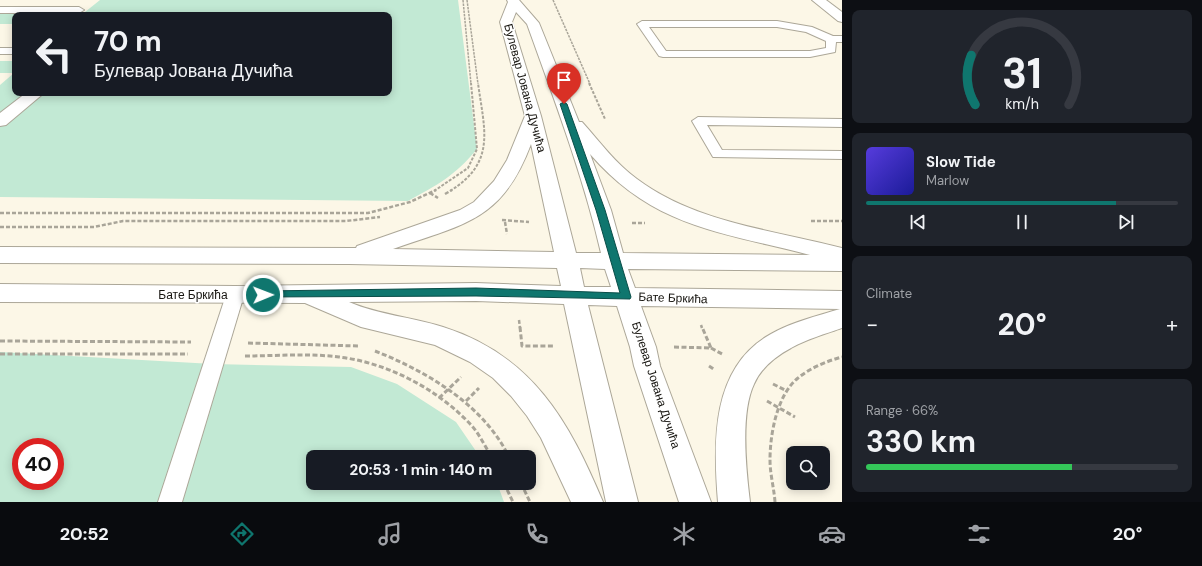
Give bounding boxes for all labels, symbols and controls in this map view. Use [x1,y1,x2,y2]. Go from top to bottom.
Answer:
street label: Булевар Јована Дучића [500,22,550,154]
text: 70 m [94,23,162,60]
icon: left [28,28,80,80]
text: 31 [1002,46,1042,100]
text: Булевар Јована Дучића [94,59,293,83]
pin [547,63,581,104]
icon: arrive [553,69,575,91]
text: km/h [1005,94,1039,112]
text: Slow Tide [926,152,996,172]
text: Marlow [926,172,969,189]
icon: previous [907,211,929,233]
icon: pause [1011,211,1033,233]
icon: next [1115,211,1137,233]
position arrow [242,274,284,316]
text: Climate [866,285,912,302]
street label: Бате Бркића [158,287,228,303]
street label: Бате Бркића [638,289,708,307]
text: 20° [997,305,1047,344]
text: − [866,310,878,339]
text: + [1166,310,1178,339]
street label: Булевар Јована Дучића [628,319,684,451]
text: Range · 66% [866,402,938,419]
text: 330 km [866,422,976,461]
speed limit sign: 40 [12,438,64,490]
map controls [786,446,830,490]
button: search [786,446,830,490]
text: 20:53 · 1 min · 140 m [350,460,492,480]
icon: directions [228,520,256,548]
icon: music [376,520,404,548]
icon: phone [523,520,551,548]
icon: climate [670,520,698,548]
icon: car [818,520,846,548]
icon: filters [965,520,993,548]
text: 20:52 [60,522,109,546]
text: 20° [1113,522,1142,546]

